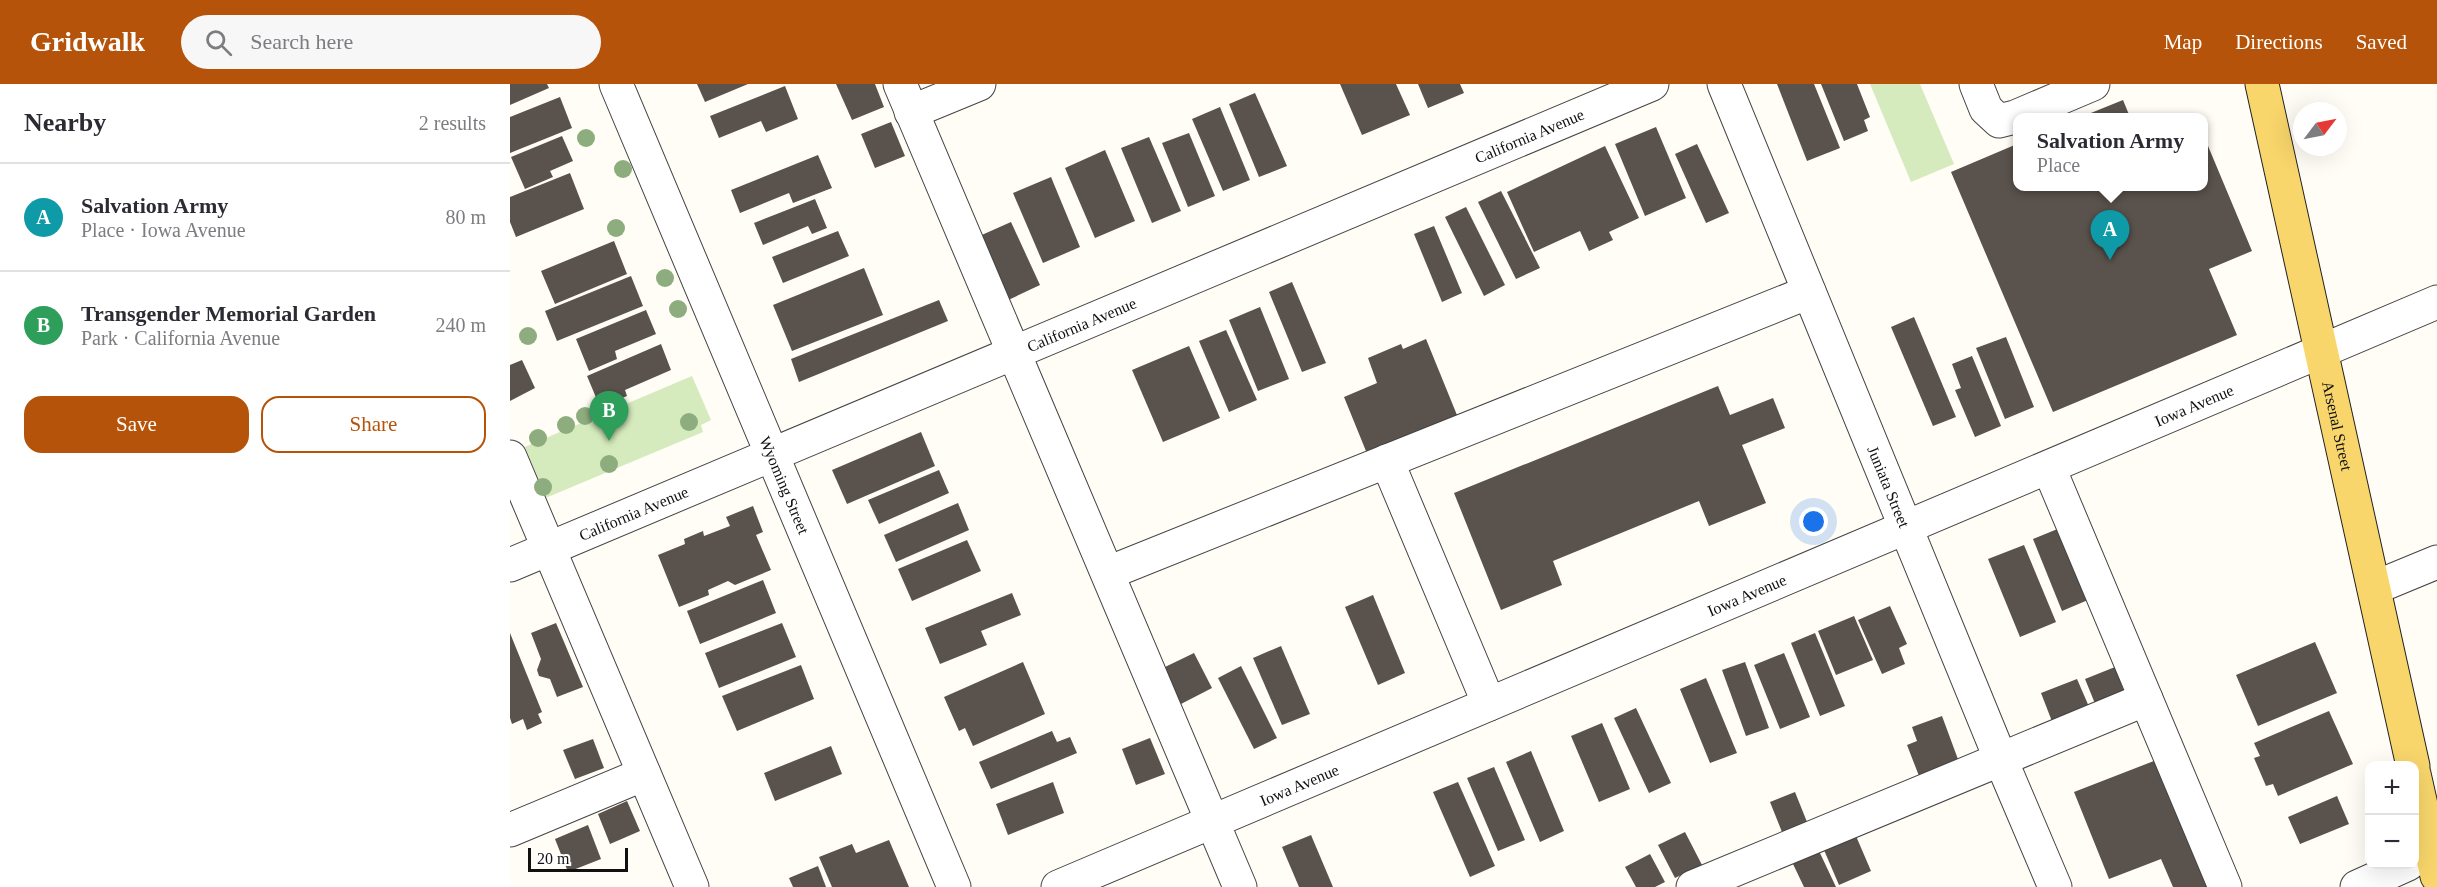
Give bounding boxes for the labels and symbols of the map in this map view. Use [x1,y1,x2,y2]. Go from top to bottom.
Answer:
north arrow [2293,102,2347,156]
street label: California Avenue [1472,106,1587,167]
pin: A [2090,210,2130,260]
street label: California Avenue [1025,294,1139,355]
street label: Arsenal Street [2319,379,2355,473]
street label: Iowa Avenue [2152,381,2236,430]
pin: B [590,392,628,441]
street label: Wyoming Street [756,434,813,537]
street label: Juniata Street [1864,443,1913,531]
street label: California Avenue [577,483,691,544]
your location [1799,507,1828,536]
street label: Iowa Avenue [1705,571,1789,620]
street label: Iowa Avenue [1258,761,1341,809]
scale bar [528,845,628,872]

